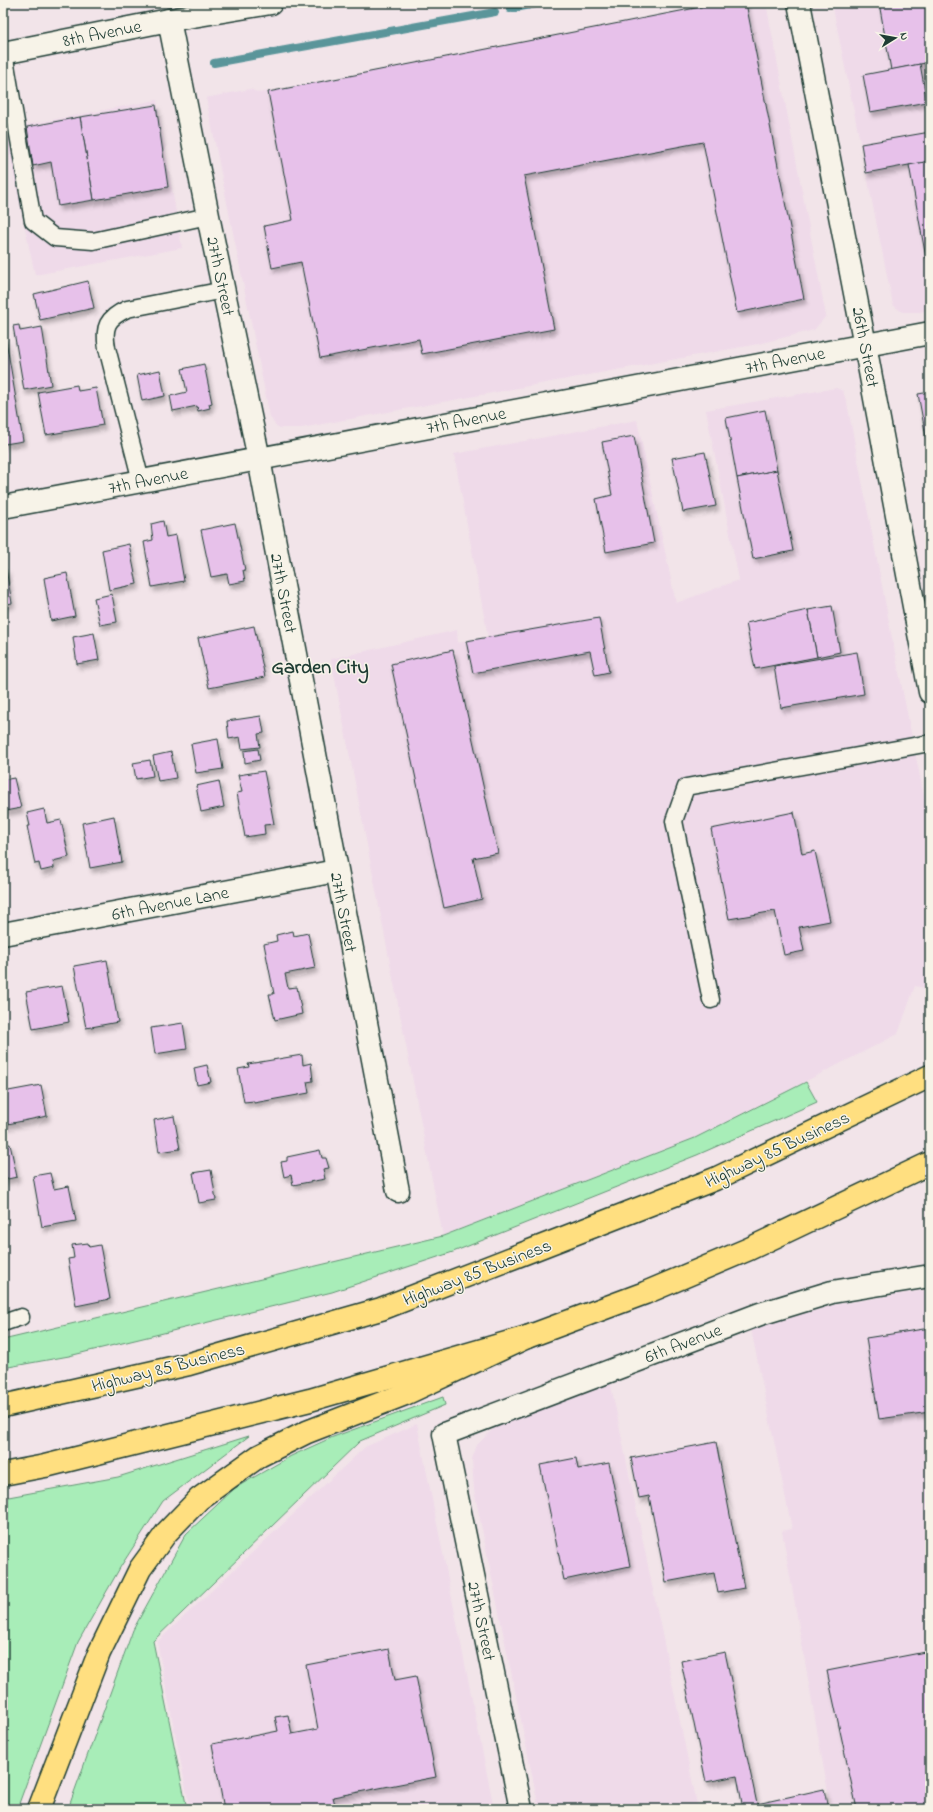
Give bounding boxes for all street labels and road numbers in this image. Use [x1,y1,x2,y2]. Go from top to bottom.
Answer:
street label: 8th Avenue [61,14,145,55]
street label: 27th Street [198,234,240,319]
street label: 26th Street [844,305,885,390]
street label: 7th Avenue [743,341,828,382]
street label: 7th Avenue [424,401,509,442]
street label: 7th Avenue [106,461,191,502]
street label: 27th Street [262,551,303,636]
street label: 27th Street [322,870,363,955]
street label: 6th Avenue Lane [110,881,232,929]
street label: Highway 85 Business [701,1106,855,1197]
street label: Highway 85 Business [400,1234,556,1315]
street label: 6th Avenue [641,1318,727,1371]
street label: Highway 85 Business [89,1337,248,1402]
street label: 27th Street [459,1579,501,1664]

